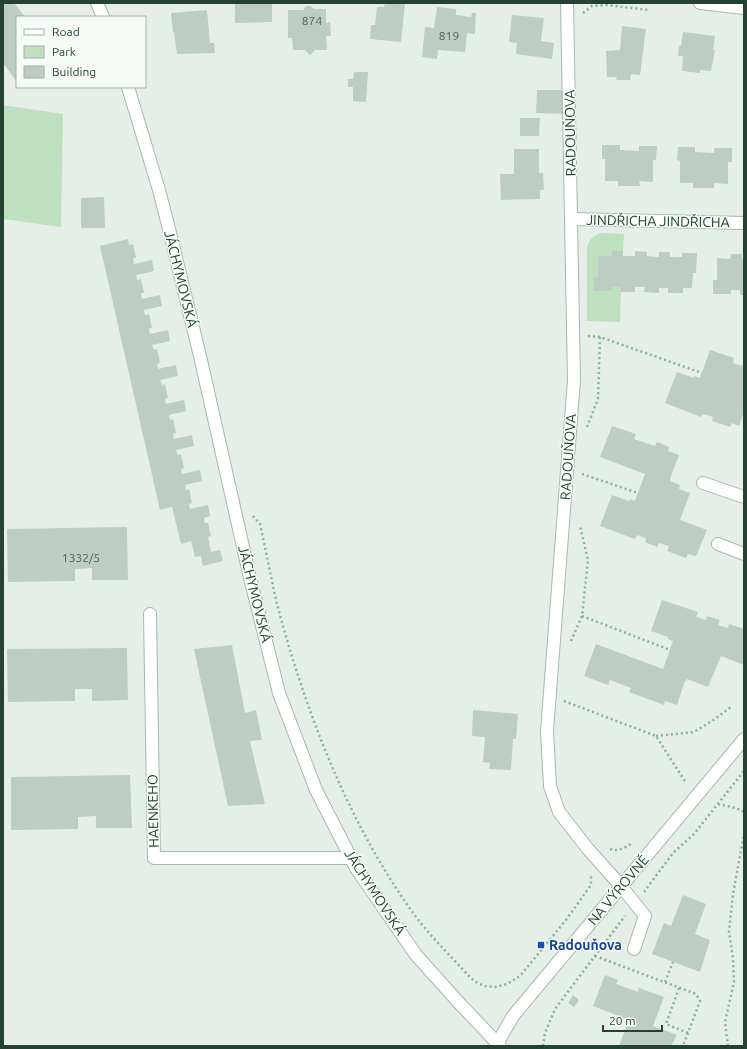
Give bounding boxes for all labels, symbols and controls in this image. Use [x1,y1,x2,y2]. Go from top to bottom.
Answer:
house number: 874 [302,14,322,27]
legend [16,16,146,88]
text: Road [52,25,80,38]
house number: 819 [439,29,459,42]
text: Park [52,45,76,58]
text: Building [52,65,96,78]
street label: RADOUŇOVA [560,90,579,176]
street label: JINDŘICHA JINDŘICHA [586,211,730,230]
street label: JÁCHYMOVSKÁ [161,229,202,329]
street label: RADOUŇOVA [556,413,579,501]
street label: JÁCHYMOVSKÁ [235,544,276,644]
house number: 1332/5 [62,551,100,564]
street label: HAENKEHO [144,774,162,848]
street label: JÁCHYMOVSKÁ [341,845,410,938]
street label: NA VÝROVNĚ [583,851,652,928]
place label: Radouňova [549,937,622,953]
marker: Radouňova [536,940,546,950]
scale bar [603,1007,662,1033]
text: 20 m [609,1014,636,1027]

